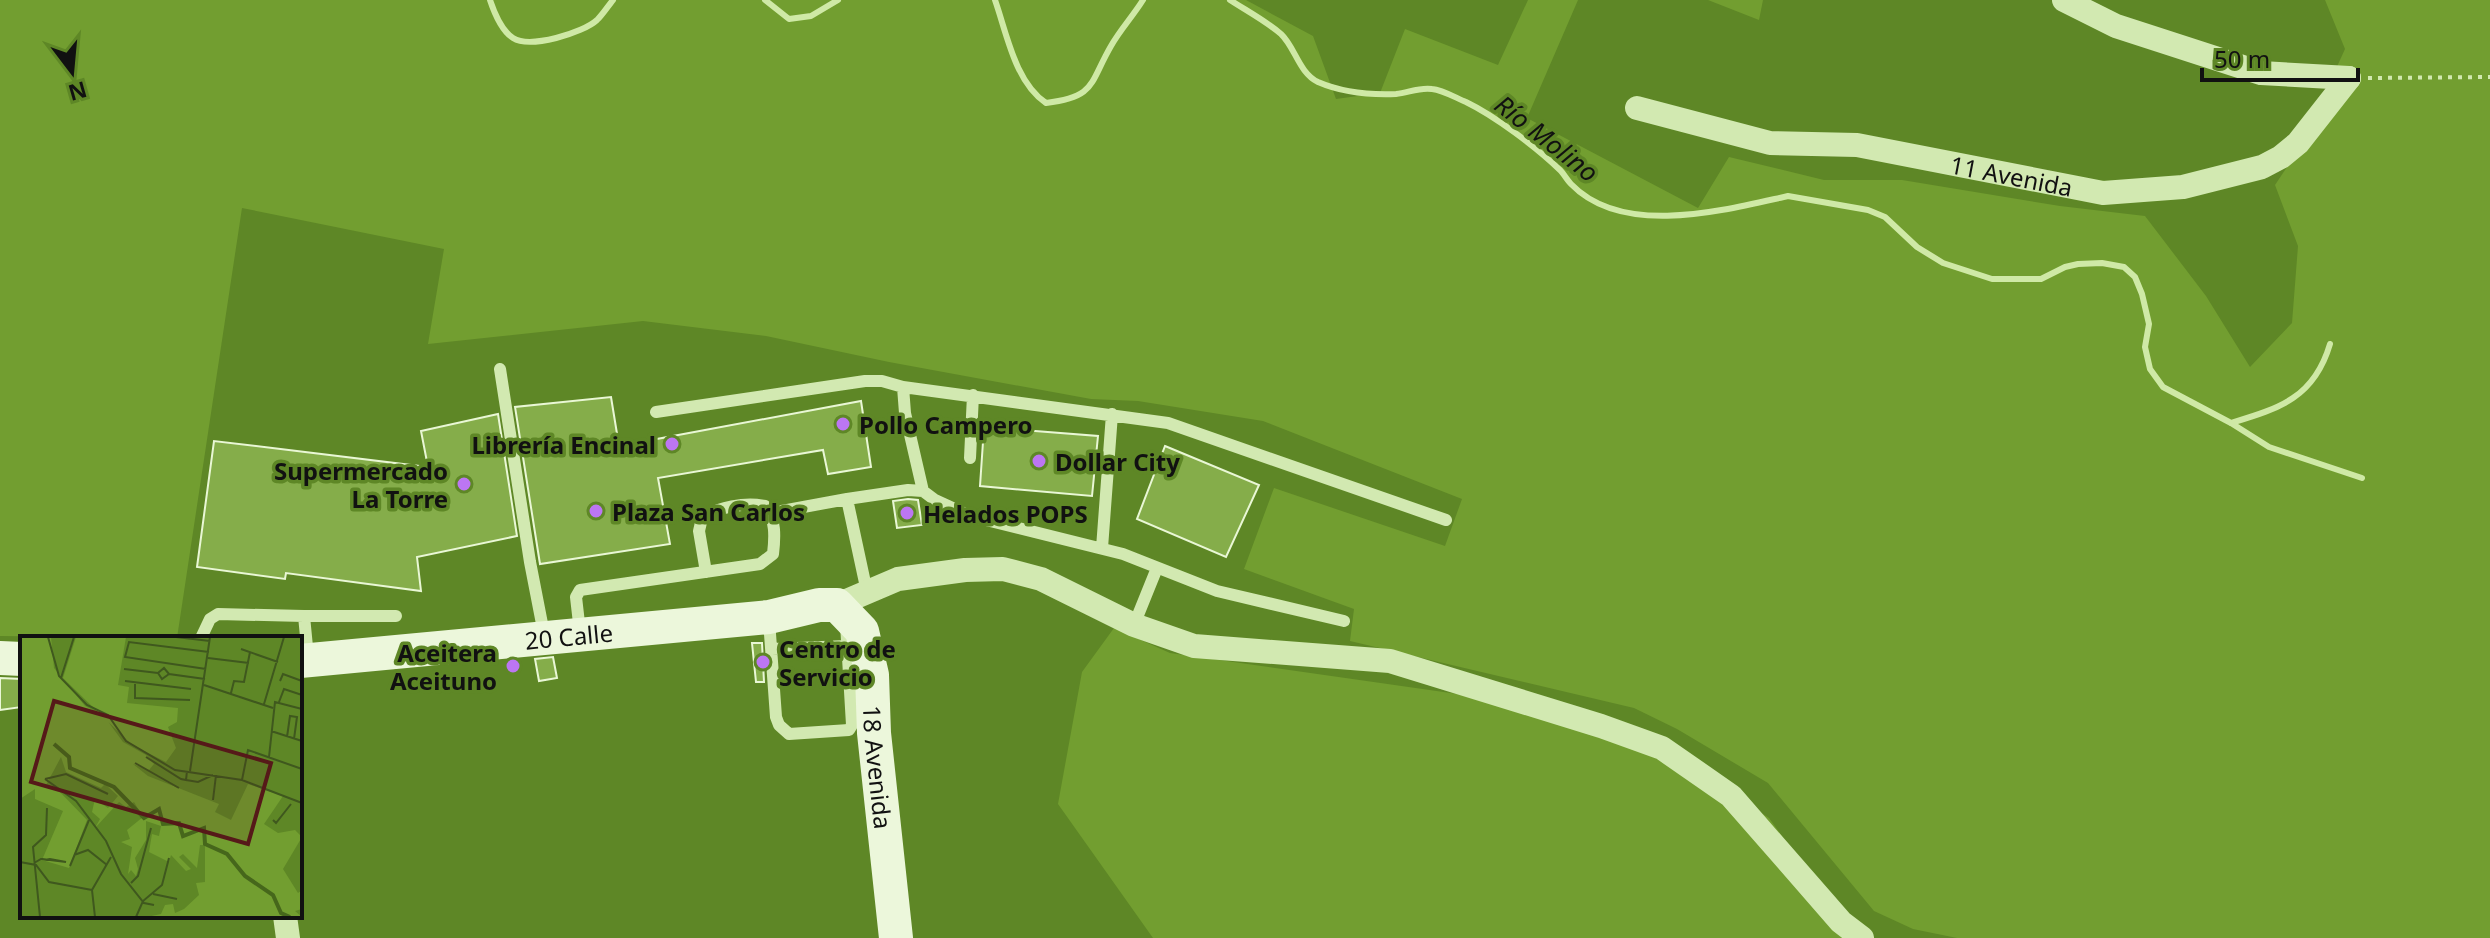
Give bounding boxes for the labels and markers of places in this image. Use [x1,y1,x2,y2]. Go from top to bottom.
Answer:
place label: Pollo Campero [859,408,1032,441]
marker: Pollo Campero [834,415,852,433]
place label: Librería Encinal [471,428,656,461]
marker: Librería Encinal [663,435,681,453]
place label: Dollar City [1055,445,1180,478]
marker: Dollar City [1030,452,1048,470]
place label: Supermercado La Torre [274,454,448,515]
marker: Supermercado La Torre [455,475,473,493]
place label: Plaza San Carlos [612,495,805,528]
place label: Helados POPS [923,497,1088,530]
marker: Plaza San Carlos [587,502,605,520]
marker: Helados POPS [898,504,916,522]
place label: Centro de Servicio [779,632,896,693]
place label: Aceitera Aceituno [390,636,497,697]
marker: Centro de Servicio [754,653,772,671]
marker: Aceitera Aceituno [504,657,522,675]

